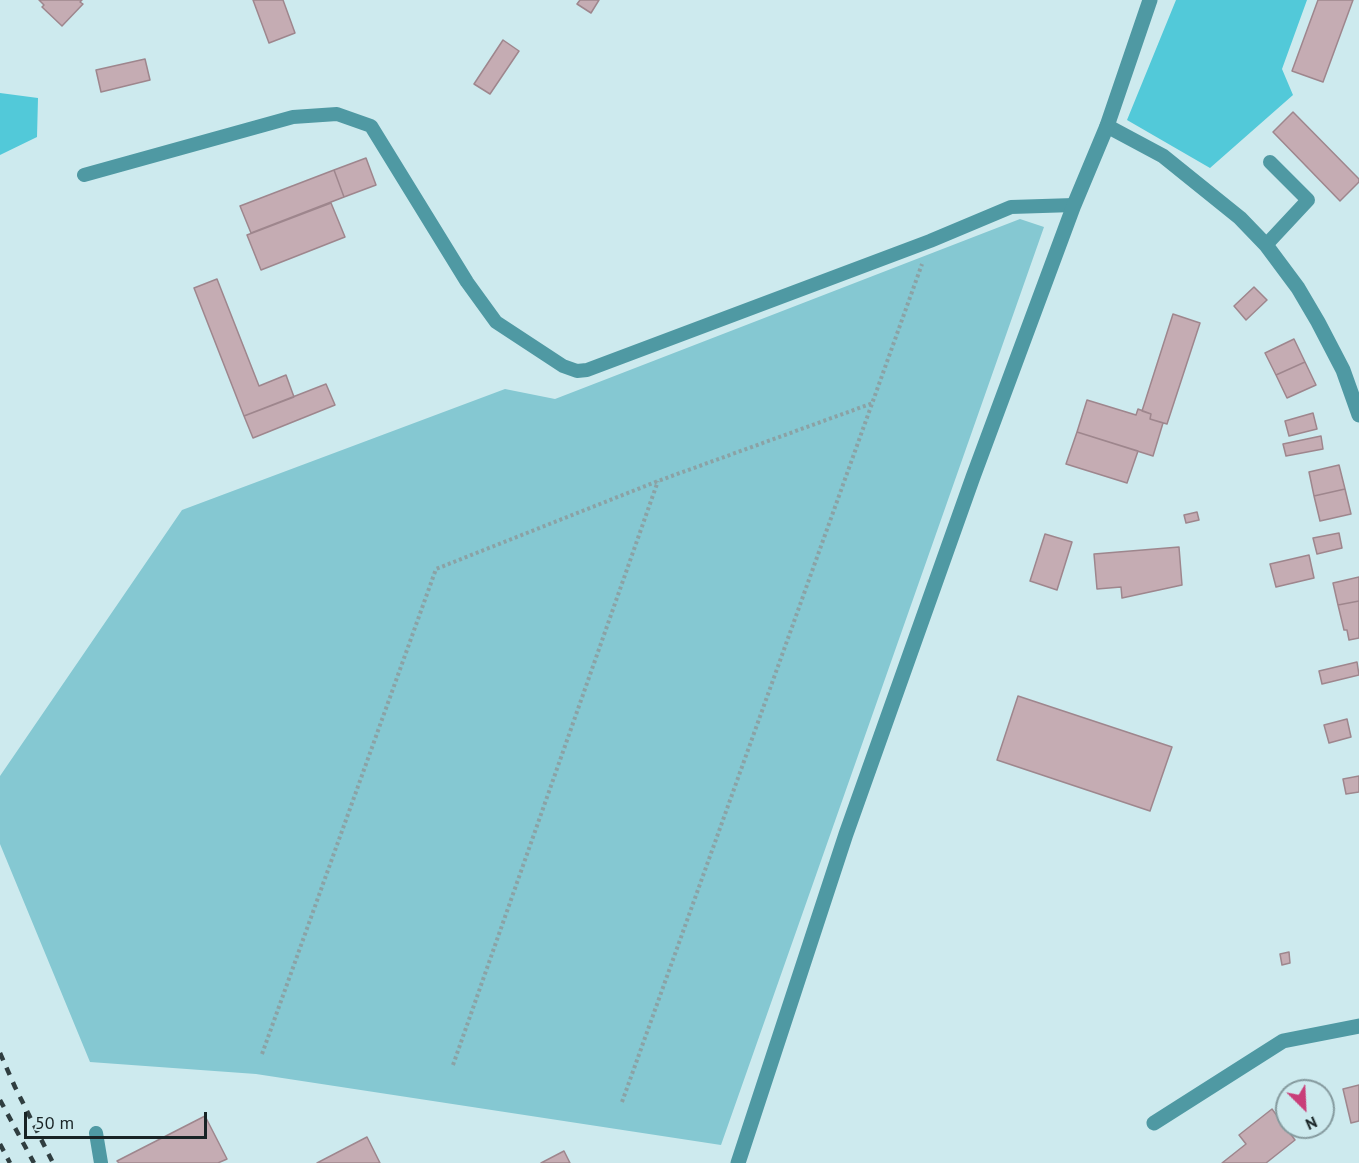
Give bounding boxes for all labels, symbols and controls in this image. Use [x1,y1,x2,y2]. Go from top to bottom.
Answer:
north arrow [1275,1079,1335,1139]
scale bar [27,1100,210,1138]
text: 50 m [35,1111,74,1134]
text: N [1303,1112,1320,1135]

